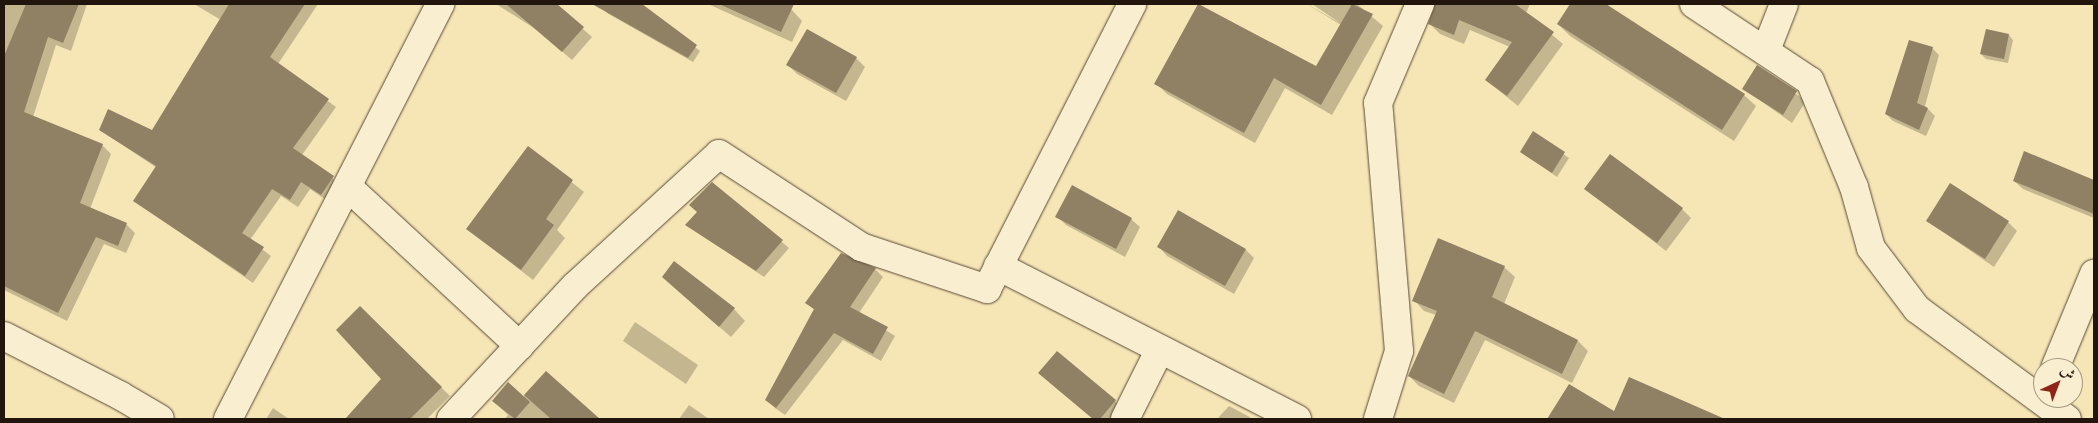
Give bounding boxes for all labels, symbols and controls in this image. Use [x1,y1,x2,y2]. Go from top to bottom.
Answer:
north arrow [2033,358,2083,408]
text: ش [2056,361,2079,384]

